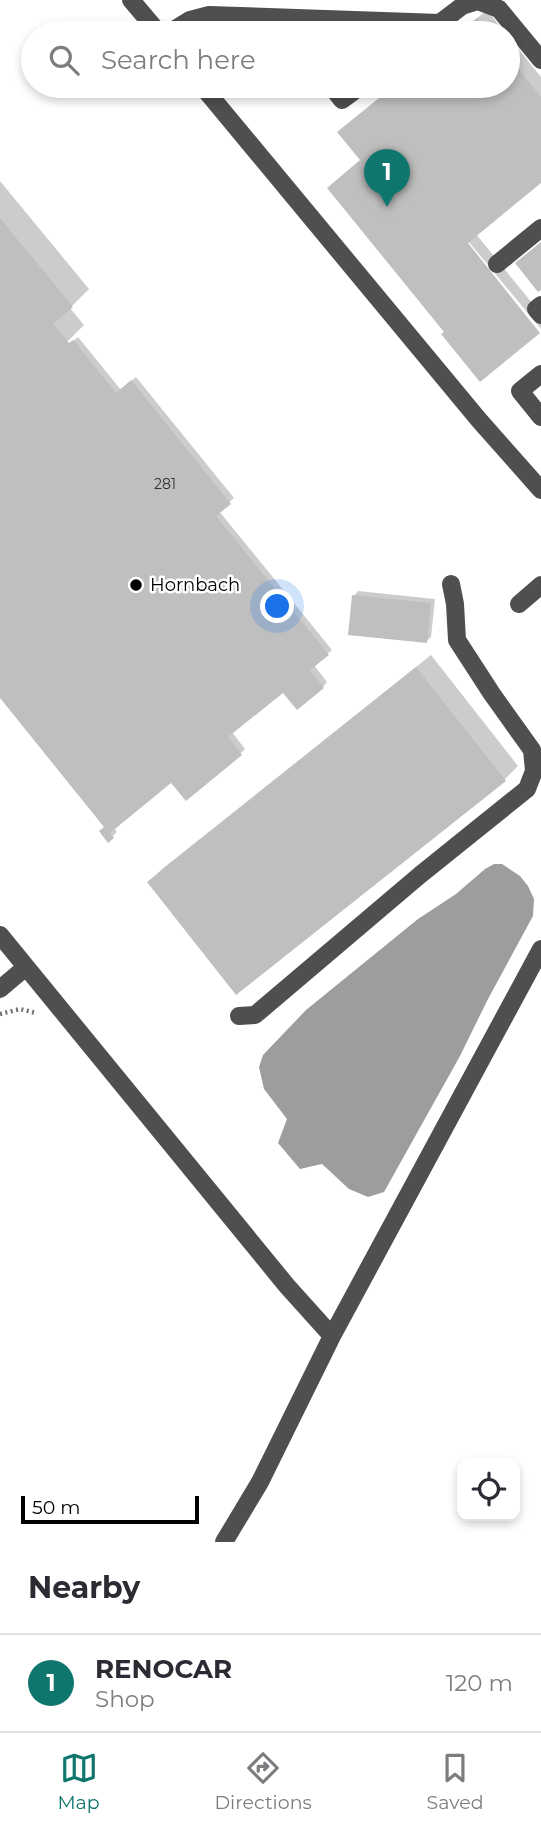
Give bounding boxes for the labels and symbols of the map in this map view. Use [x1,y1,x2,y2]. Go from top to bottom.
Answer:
pin: 1 [364,149,410,207]
house number: 281 [154,475,176,493]
place label: Hornbach [150,574,240,596]
marker: Hornbach [128,577,144,593]
your location [260,589,294,623]
scale bar [21,1493,200,1525]

